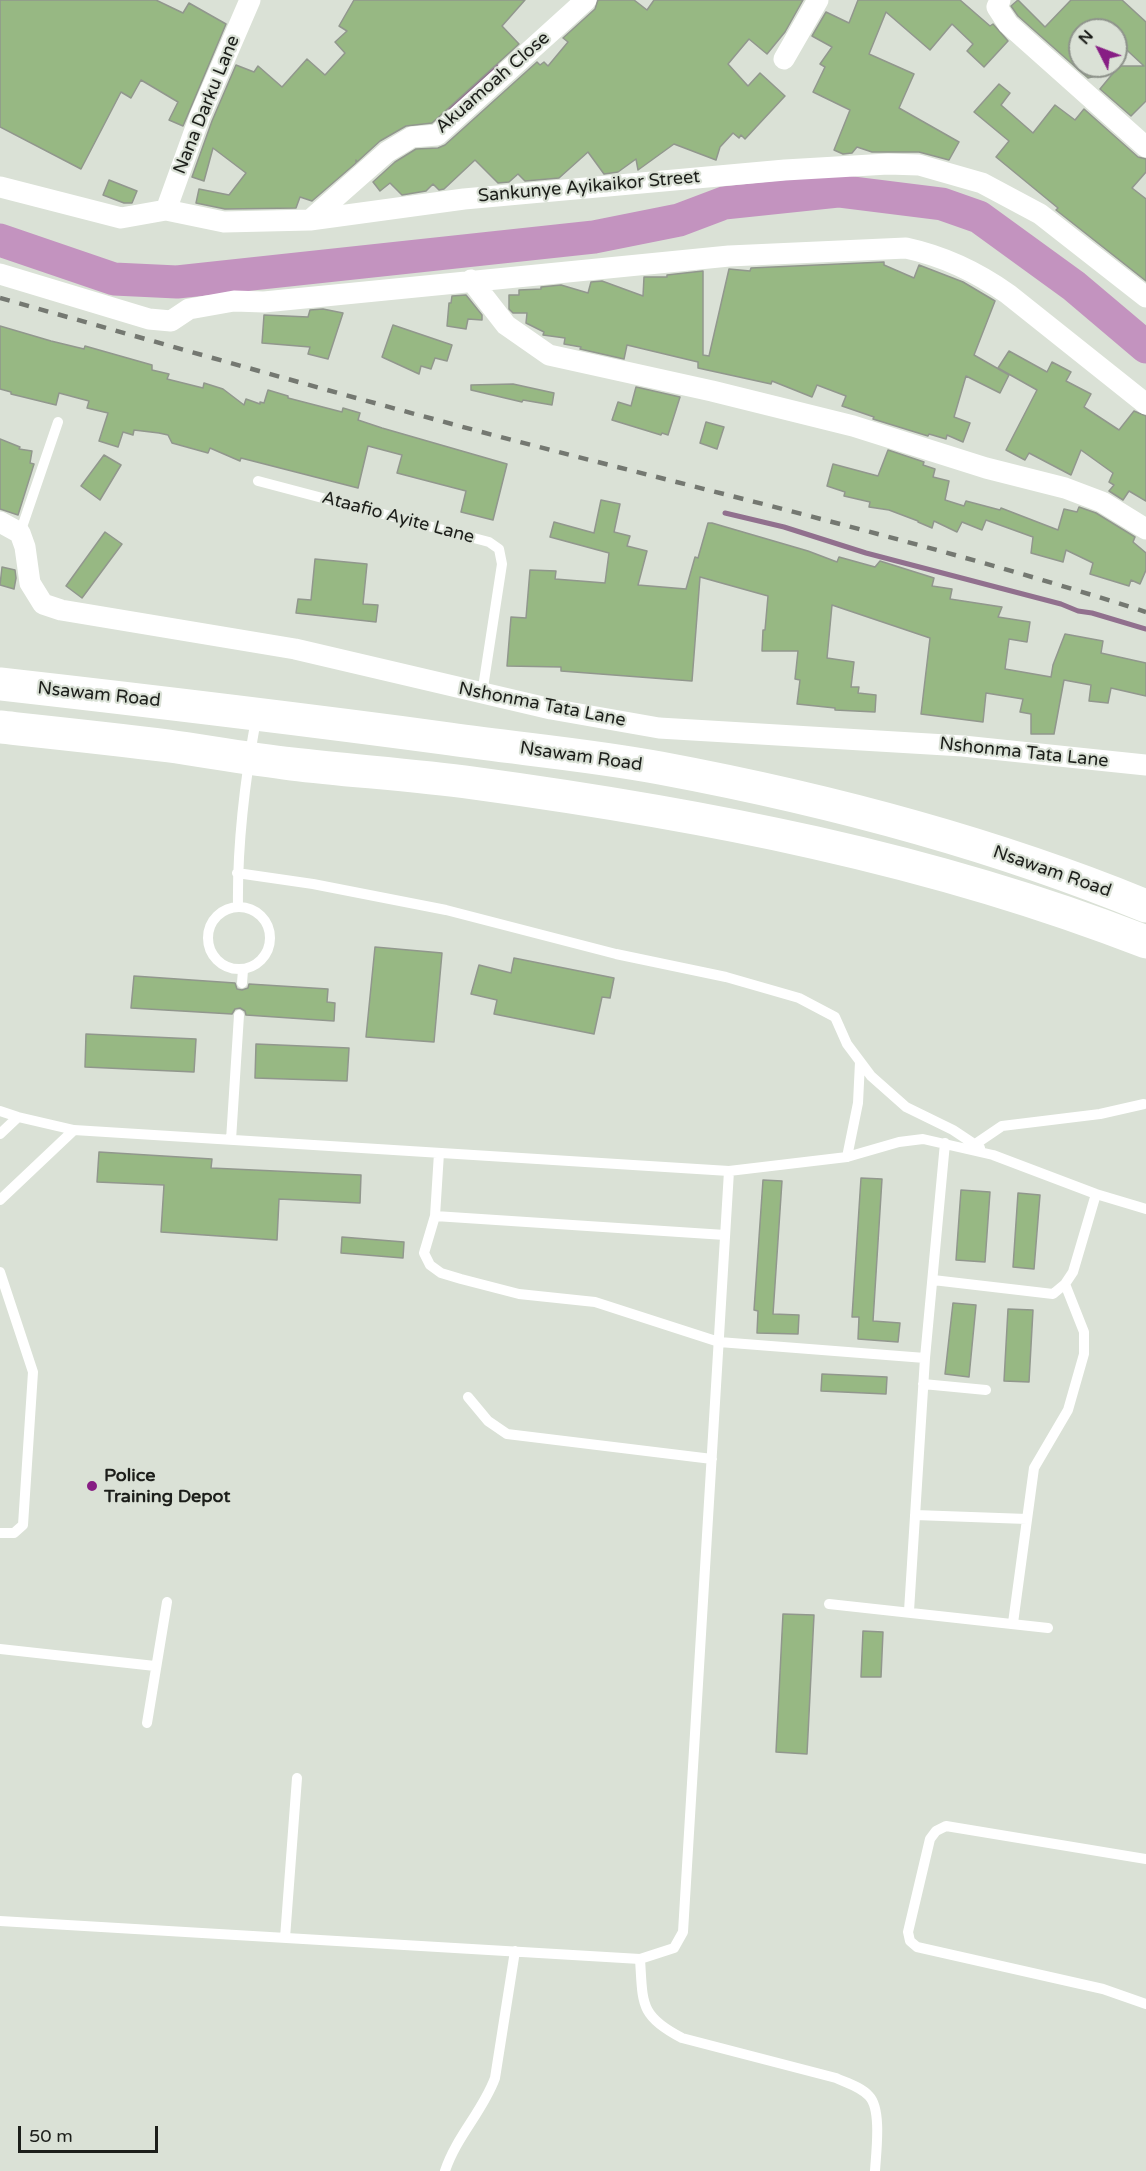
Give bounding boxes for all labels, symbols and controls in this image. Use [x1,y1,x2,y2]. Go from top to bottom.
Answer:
north arrow [1068,18,1128,78]
text: N [1074,26,1098,49]
street label: Akuamoah Close [432,28,554,138]
street label: Nana Darku Lane [169,32,245,178]
street label: Sankunye Ayikaikor Street [477,167,701,207]
street label: Ataafio Ayite Lane [319,487,477,549]
street label: Nsawam Road [36,678,162,712]
street label: Nshonma Tata Lane [457,678,627,732]
street label: Nshonma Tata Lane [938,733,1110,773]
street label: Nsawam Road [518,738,644,776]
street label: Nsawam Road [990,842,1114,902]
place label: Police Training Depot [104,1465,230,1508]
marker: Police Training Depot [85,1479,99,1493]
scale bar [21,2114,160,2152]
text: 50 m [29,2125,73,2147]

